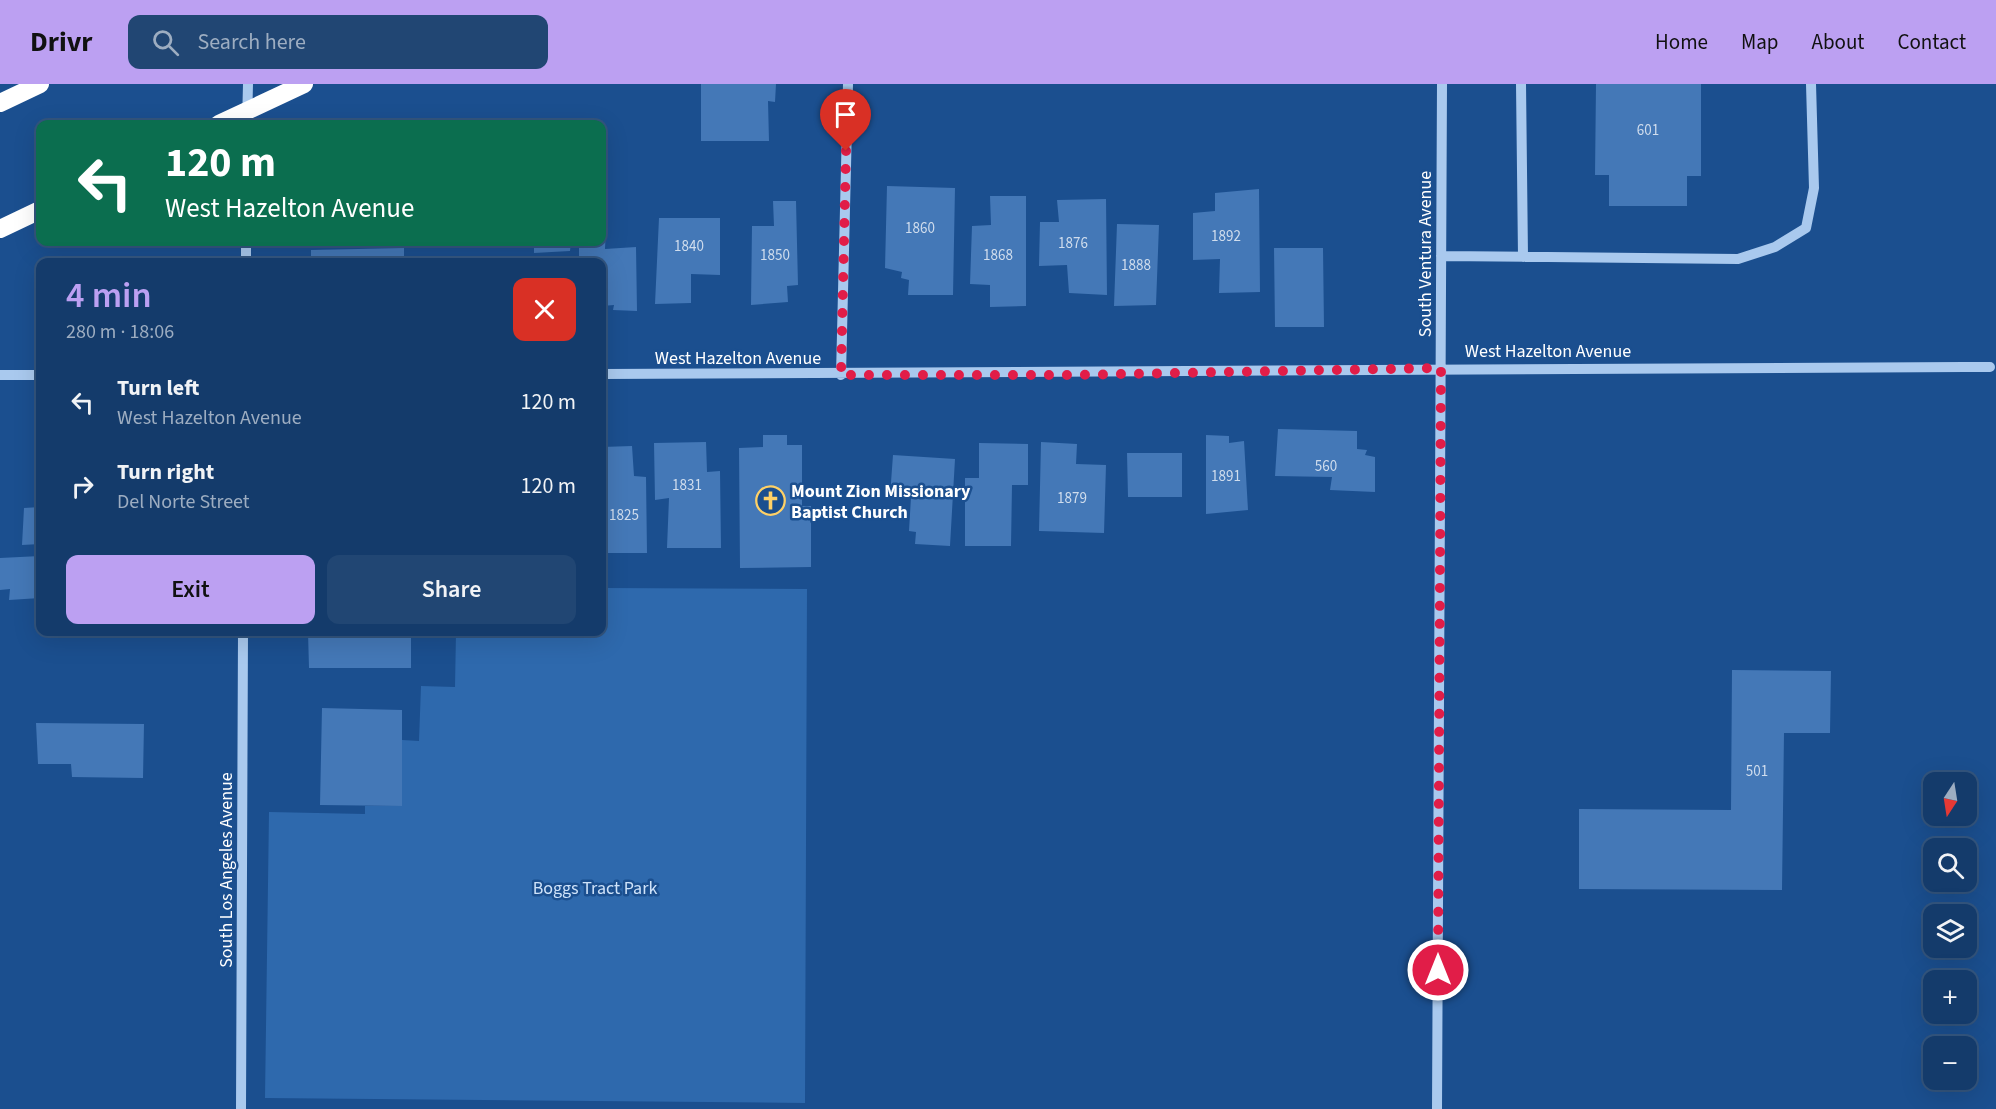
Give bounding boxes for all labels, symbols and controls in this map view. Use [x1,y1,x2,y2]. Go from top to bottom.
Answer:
search box [128,15,548,69]
text: Drivr [30,22,92,62]
icon: search [149,26,182,59]
text: Search here [197,26,306,58]
text: Home [1655,27,1708,57]
text: Map [1741,27,1779,57]
text: About [1812,27,1864,57]
text: Contact [1897,27,1966,57]
pin [820,89,871,151]
icon: arrive [829,98,862,131]
house number: 601 [1637,120,1659,141]
text: 120 m [165,133,276,193]
icon: left [66,144,144,222]
street label: South Ventura Avenue [1413,171,1438,337]
text: West Hazelton Avenue [165,189,414,228]
house number: 1860 [905,218,935,239]
house number: 1892 [1211,226,1241,247]
house number: 1876 [1058,233,1088,254]
house number: 1840 [674,236,704,257]
house number: 1850 [760,245,790,266]
house number: 1868 [983,245,1013,266]
house number: 1888 [1121,255,1151,276]
text: 4 min [66,270,152,321]
button: close [513,278,576,341]
text: 280 m · 18:06 [66,318,174,346]
street label: West Hazelton Avenue [1465,339,1631,364]
street label: West Hazelton Avenue [655,346,821,371]
text: Turn left [117,372,199,404]
icon: left [66,386,99,419]
text: 120 m [521,386,576,418]
text: West Hazelton Avenue [117,404,302,432]
text: Turn right [117,456,214,488]
house number: 560 [1315,456,1337,477]
house number: 1891 [1211,466,1241,487]
icon: right [66,470,99,503]
text: 120 m [521,470,576,502]
house number: 1831 [672,475,702,496]
place label: Mount Zion Missionary Baptist Church [791,479,971,525]
church icon: Mount Zion Missionary Baptist Church [754,485,786,517]
text: Del Norte Street [117,488,250,516]
house number: 1879 [1057,488,1087,509]
house number: 1825 [609,505,639,526]
button: Exit [66,555,315,624]
button: Share [327,555,576,624]
house number: 501 [1746,761,1768,782]
street label: South Los Angeles Avenue [214,772,239,968]
north arrow [1923,772,1977,826]
map controls [1923,772,1977,1090]
button: search [1923,838,1977,892]
park label: Boggs Tract Park [533,876,657,901]
button: layers [1923,904,1977,958]
position arrow [1406,938,1470,1002]
button: + [1923,970,1977,1024]
button: − [1923,1036,1977,1090]

